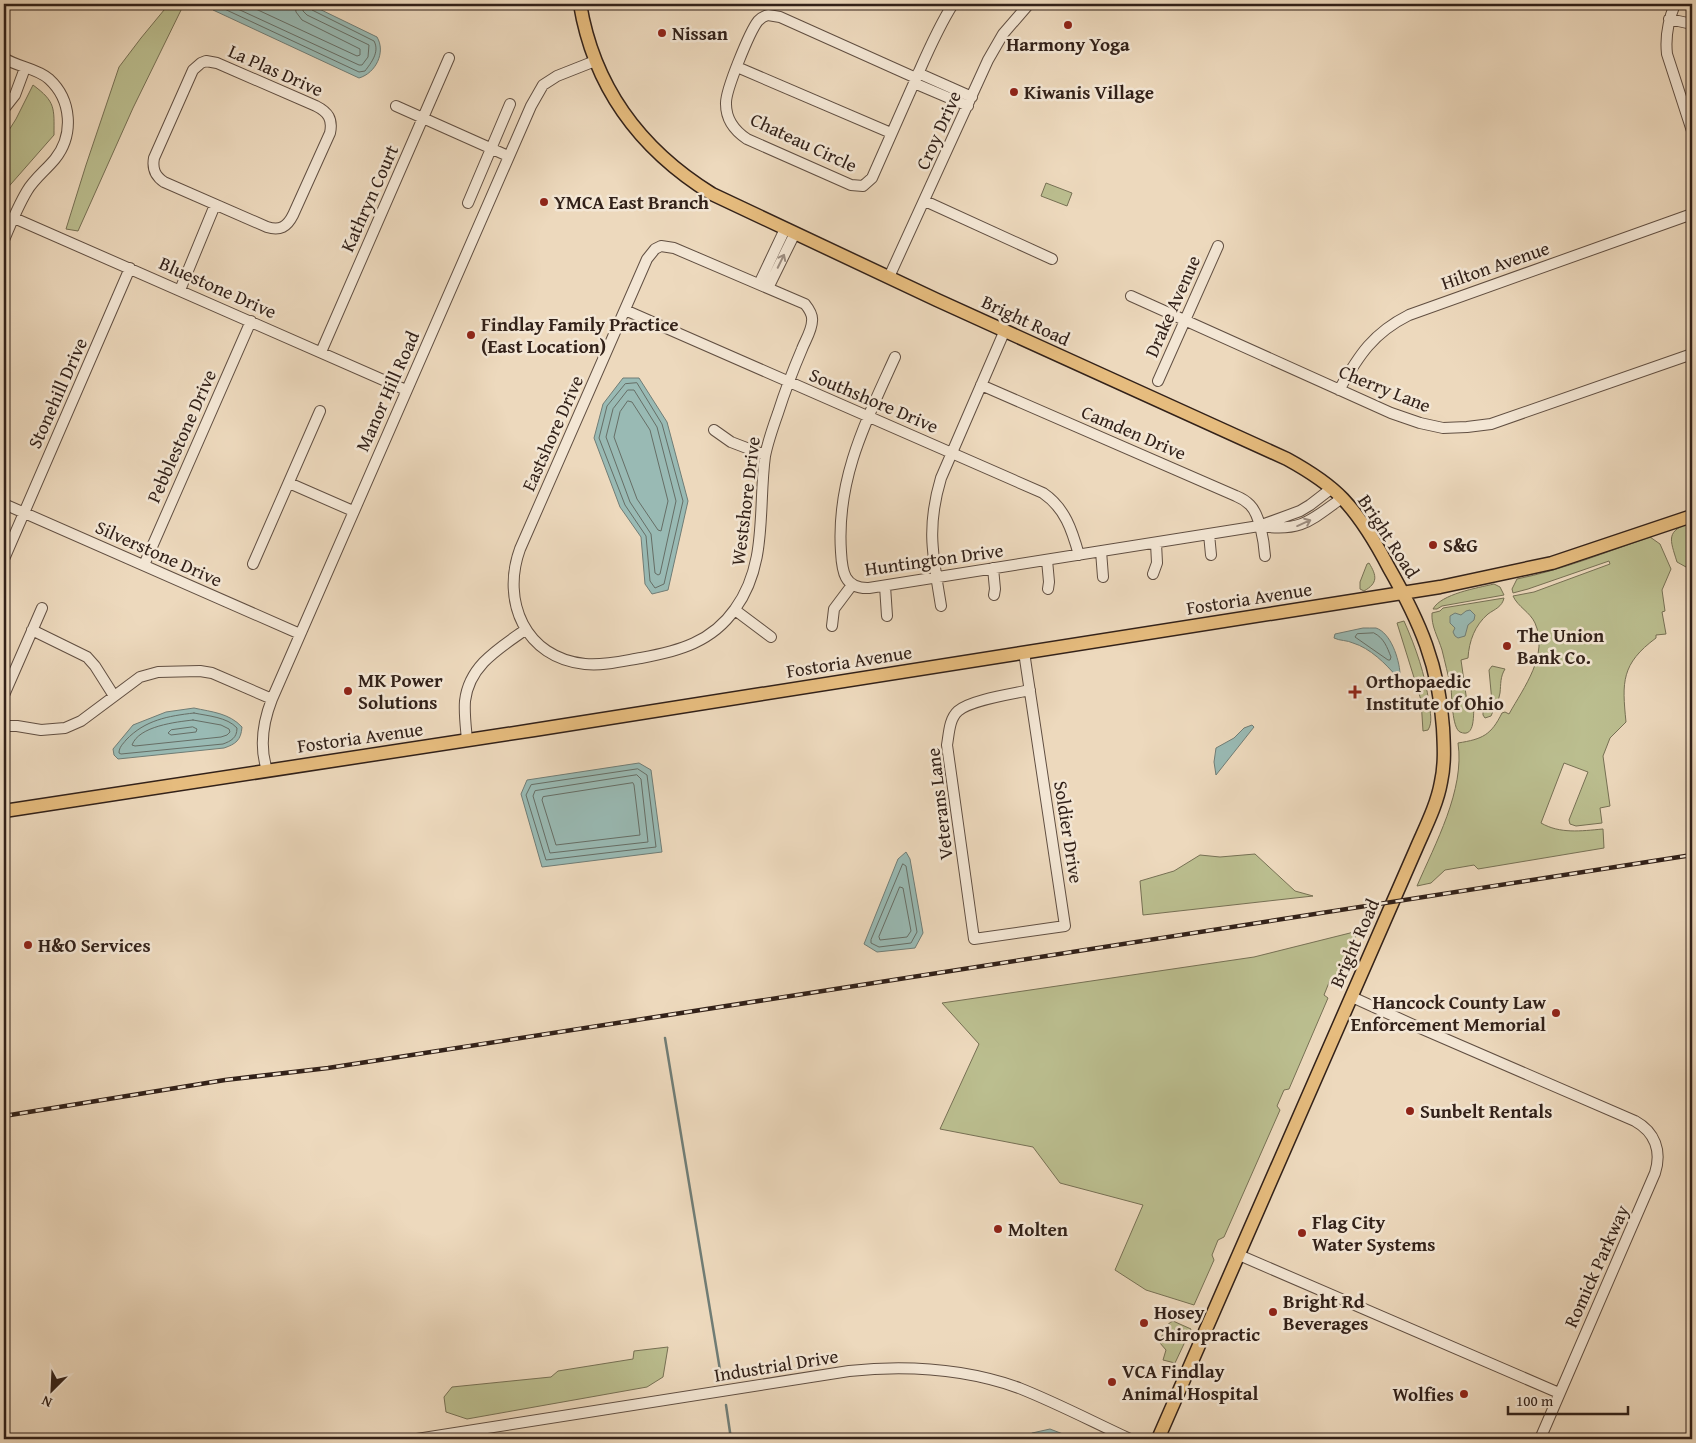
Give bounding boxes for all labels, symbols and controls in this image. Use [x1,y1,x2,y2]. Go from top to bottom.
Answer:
place label: Nissan [672,19,729,47]
marker: Harmony Yoga [1062,19,1074,31]
marker: Nissan [656,27,668,39]
place label: Harmony Yoga [1006,30,1130,58]
street label: La Plas Drive [224,37,328,103]
place label: Kiwanis Village [1024,78,1154,106]
street label: Croy Drive [908,86,968,174]
marker: Kiwanis Village [1008,86,1020,98]
street label: Chateau Circle [746,105,862,179]
street label: Kathryn Court [333,140,405,256]
place label: YMCA East Branch [554,188,710,216]
marker: YMCA East Branch [538,196,550,208]
street label: Hilton Avenue [1437,233,1553,297]
street label: Bluestone Drive [155,249,281,325]
street label: Drake Avenue [1137,250,1207,361]
one-way arrow [777,253,787,268]
street label: Bright Road [977,287,1076,353]
place label: Findlay Family Practice (East Location) [481,310,679,360]
street label: Manor Hill Road [348,325,426,456]
marker: Findlay Family Practice (East Location) [465,329,477,341]
street label: Stonehill Drive [20,333,94,453]
street label: Cherry Lane [1335,357,1435,419]
street label: Southshore Drive [805,360,943,440]
street label: Pebblestone Drive [139,365,223,507]
street label: Eastshore Drive [514,371,590,495]
street label: Camden Drive [1077,397,1191,467]
street label: Westshore Drive [723,435,767,567]
street label: Bright Road [1351,489,1427,584]
street label: Silverstone Drive [91,513,227,593]
one-way arrow [1296,517,1311,527]
place label: S&G [1443,531,1478,559]
street label: Huntington Drive [863,535,1005,583]
marker: S&G [1427,539,1439,551]
street label: Fostoria Avenue [1184,574,1314,622]
place label: The Union Bank Co. [1517,621,1605,671]
street label: Fostoria Avenue [784,637,914,685]
marker: The Union Bank Co. [1501,640,1513,652]
place label: MK Power Solutions [358,666,443,716]
place label: Orthopaedic Institute of Ohio [1366,667,1504,717]
marker: MK Power Solutions [342,685,354,697]
marker: Orthopaedic Institute of Ohio [1348,685,1362,699]
street label: Fostoria Avenue [295,714,425,760]
street label: Veterans Lane [918,746,960,862]
street label: Soldier Drive [1047,779,1091,885]
street label: Bright Road [1322,893,1386,992]
place label: H&O Services [38,931,151,959]
marker: H&O Services [22,939,34,951]
place label: Hancock County Law Enforcement Memorial [1351,988,1546,1038]
marker: Hancock County Law Enforcement Memorial [1550,1007,1562,1019]
place label: Sunbelt Rentals [1420,1097,1552,1125]
marker: Sunbelt Rentals [1404,1105,1416,1117]
street label: Romick Parkway [1556,1200,1636,1332]
place label: Flag City Water Systems [1312,1208,1435,1258]
place label: Molten [1008,1215,1069,1243]
marker: Molten [992,1223,1004,1235]
marker: Flag City Water Systems [1296,1227,1308,1239]
place label: Bright Rd Beverages [1283,1287,1369,1337]
place label: Hosey Chiropractic [1154,1298,1260,1348]
marker: Bright Rd Beverages [1267,1306,1279,1318]
marker: Hosey Chiropractic [1138,1317,1150,1329]
street label: Industrial Drive [712,1341,840,1389]
place label: VCA Findlay Animal Hospital [1122,1357,1258,1407]
north arrow [28,1366,78,1416]
marker: VCA Findlay Animal Hospital [1106,1376,1118,1388]
place label: Wolfies [1393,1380,1454,1408]
scale bar [1508,1383,1628,1415]
marker: Wolfies [1458,1388,1470,1400]
text: 100 m [1516,1390,1554,1411]
text: N [38,1391,55,1413]

